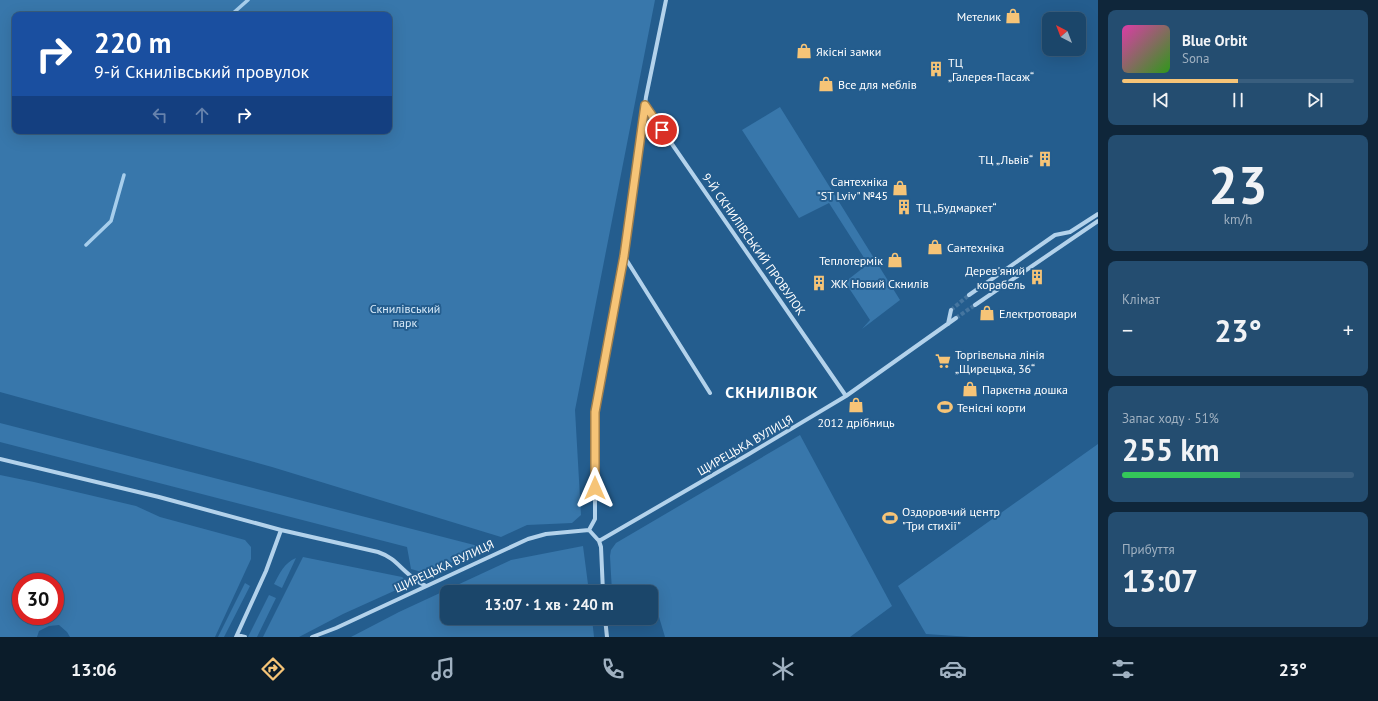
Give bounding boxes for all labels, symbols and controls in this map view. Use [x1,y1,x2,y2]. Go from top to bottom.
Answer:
shop icon: Метелик [1004,7,1022,25]
place label: Метелик [957,9,1001,24]
north arrow [1042,12,1086,56]
map controls [1042,12,1086,56]
text: 220 m [94,24,171,61]
icon: right [28,28,80,80]
text: Blue Orbit [1182,31,1247,50]
shop icon: Якісні замки [795,42,813,60]
place label: Якісні замки [816,44,881,59]
text: Sona [1182,50,1209,67]
place label: ТЦ „Галерея-Пасаж“ [948,55,1034,84]
text: 9-й Скнилівський провулок [94,60,309,83]
building icon: ТЦ „Галерея-Пасаж“ [927,60,945,78]
shop icon: Все для меблів [817,75,835,93]
place label: Все для меблів [838,77,917,92]
icon: previous [1150,89,1172,111]
icon: pause [1227,89,1249,111]
icon: next [1304,89,1326,111]
icon: left [149,104,171,126]
icon: ahead [191,104,213,126]
icon: right [233,104,255,126]
pin [645,113,679,147]
icon: arrive [651,119,673,141]
building icon: ТЦ „Львів“ [1036,150,1054,168]
text: 23 [1209,151,1267,218]
place label: ТЦ „Львів“ [979,152,1033,167]
street label: 9-Й СКНИЛІВСЬКИЙ ПРОВУЛОК [699,170,809,318]
place label: Сантехніка "ST Lviv" №45 [817,174,888,203]
shop icon: Сантехніка "ST Lviv" №45 [891,179,909,197]
building icon: ТЦ „Будмаркет“ [895,198,913,216]
place label: ТЦ „Будмаркет“ [916,200,997,215]
text: km/h [1224,211,1252,228]
shop icon: Сантехніка [926,238,944,256]
place label: Сантехніка [947,240,1004,255]
shop icon: Теплотермік [886,251,904,269]
place label: Теплотермік [819,253,883,268]
place label: Дерев'яний корабель [965,263,1025,292]
building icon: Дерев'яний корабель [1028,268,1046,286]
building icon: ЖК Новий Скнилів [810,274,828,292]
place label: ЖК Новий Скнилів [830,276,929,291]
text: Клімат [1122,291,1160,308]
park label: Скнилівський парк [370,301,440,330]
shop icon: Електротовари [978,304,996,322]
place label: Електротовари [999,306,1077,321]
text: 23° [1214,311,1262,350]
text: − [1122,316,1133,344]
text: + [1343,316,1354,344]
place label: Торгівельна лінія „Щирецька, 36“ [955,347,1044,376]
supermarket icon: Торгівельна лінія „Щирецька, 36“ [934,352,952,370]
shop icon: Паркетна дошка [961,380,979,398]
district label: СКНИЛІВОК [725,382,819,402]
place label: Паркетна дошка [982,382,1068,397]
shop icon: 2012 дрібниць [847,396,865,414]
sports icon: Тенісні корти [936,398,954,416]
place label: Тенісні корти [957,400,1026,415]
text: Запас ходу · 51% [1122,410,1219,427]
street label: ЩИРЕЦЬКА ВУЛИЦЯ [694,411,796,479]
place label: 2012 дрібниць [817,415,895,430]
text: 255 km [1122,430,1220,469]
position arrow [574,467,616,509]
place label: Оздоровчий центр "Три стихії" [902,504,1000,533]
sports icon: Оздоровчий центр "Три стихії" [881,509,899,527]
street label: ЩИРЕЦЬКА ВУЛИЦЯ [392,536,496,596]
text: Прибуття [1122,541,1175,558]
text: 13:07 [1122,561,1198,600]
speed limit sign: 30 [12,573,64,625]
text: 13:07 · 1 хв · 240 m [484,595,614,614]
icon: directions [259,655,287,683]
icon: music [429,655,457,683]
icon: phone [599,655,627,683]
icon: climate [769,655,797,683]
icon: car [939,655,967,683]
icon: filters [1109,655,1137,683]
text: 13:06 [71,658,117,681]
text: 23° [1279,658,1307,681]

